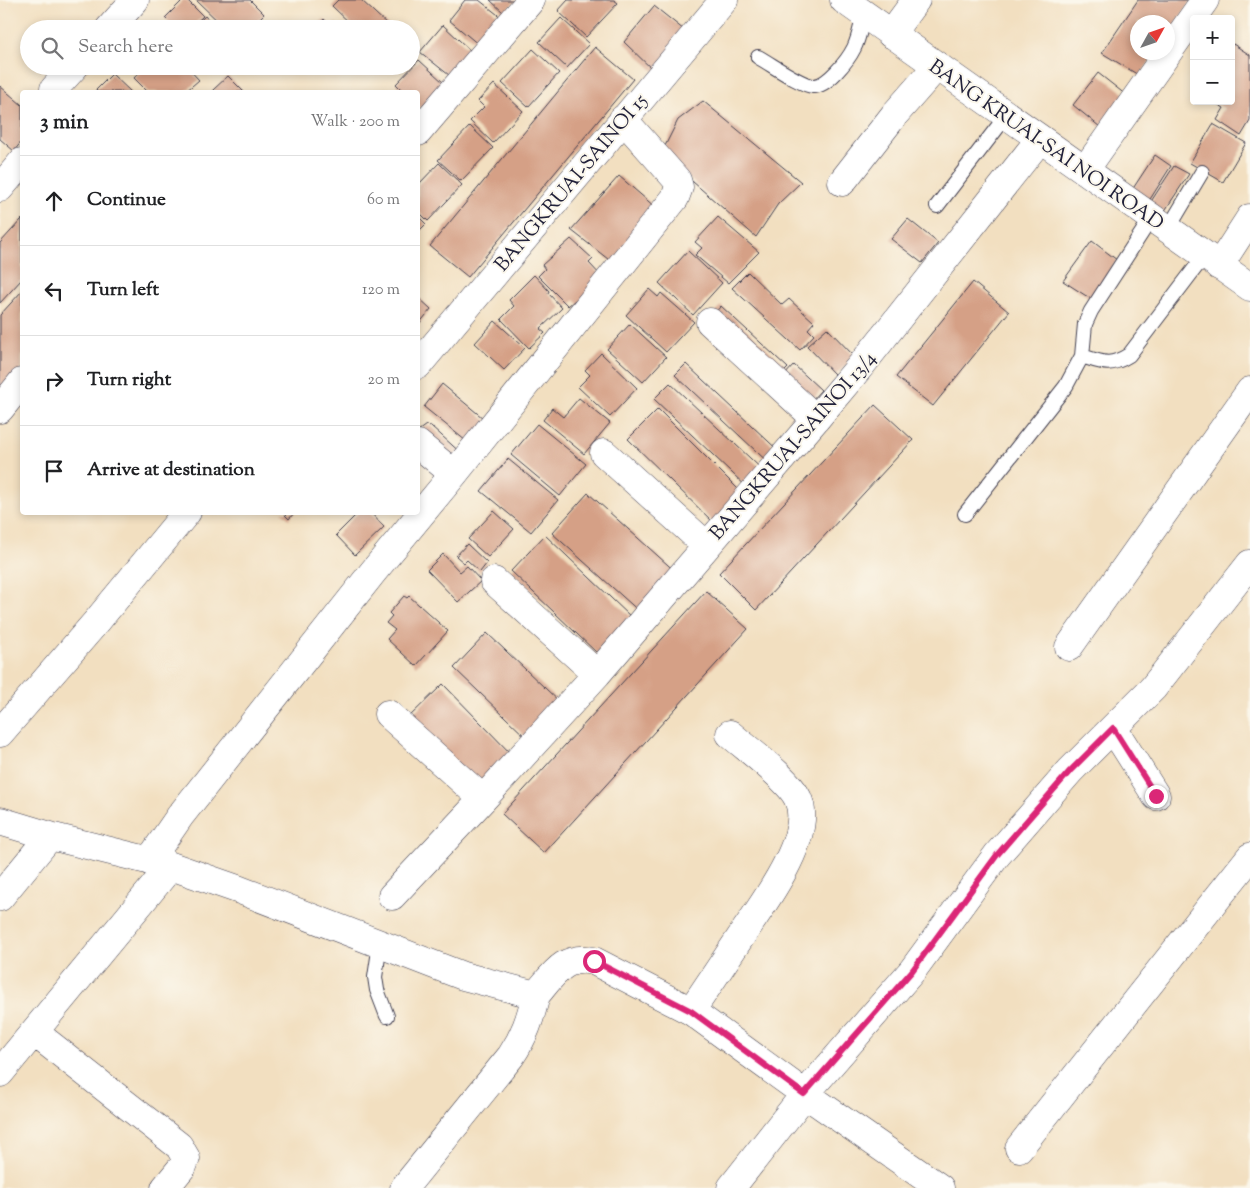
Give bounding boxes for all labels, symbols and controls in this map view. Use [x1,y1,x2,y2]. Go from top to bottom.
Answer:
north arrow [1130,15,1175,60]
map controls [1190,15,1235,105]
button: + [1190,15,1235,60]
search box [20,20,420,75]
icon: search [38,34,66,62]
text: Search here [78,34,173,61]
street label: BANG KRUAI-SAI NOI ROAD [922,53,1169,239]
button: − [1190,60,1235,105]
street label: BANGKRUAI-SAINOI 15 [489,88,655,279]
text: 3 min [40,108,89,138]
text: Walk · 200 m [311,111,400,134]
icon: ahead [40,187,68,215]
text: Continue [87,187,166,214]
text: 60 m [367,189,400,212]
icon: left [40,277,68,305]
text: Turn left [87,277,159,304]
text: 120 m [362,279,400,302]
street label: BANGKRUAI-SAINOI 13/4 [704,346,884,547]
icon: right [40,367,68,395]
text: Turn right [87,367,171,394]
text: 20 m [367,369,400,392]
icon: arrive [40,457,68,485]
text: Arrive at destination [87,457,255,484]
route end [1145,785,1168,808]
route start [583,950,606,973]

